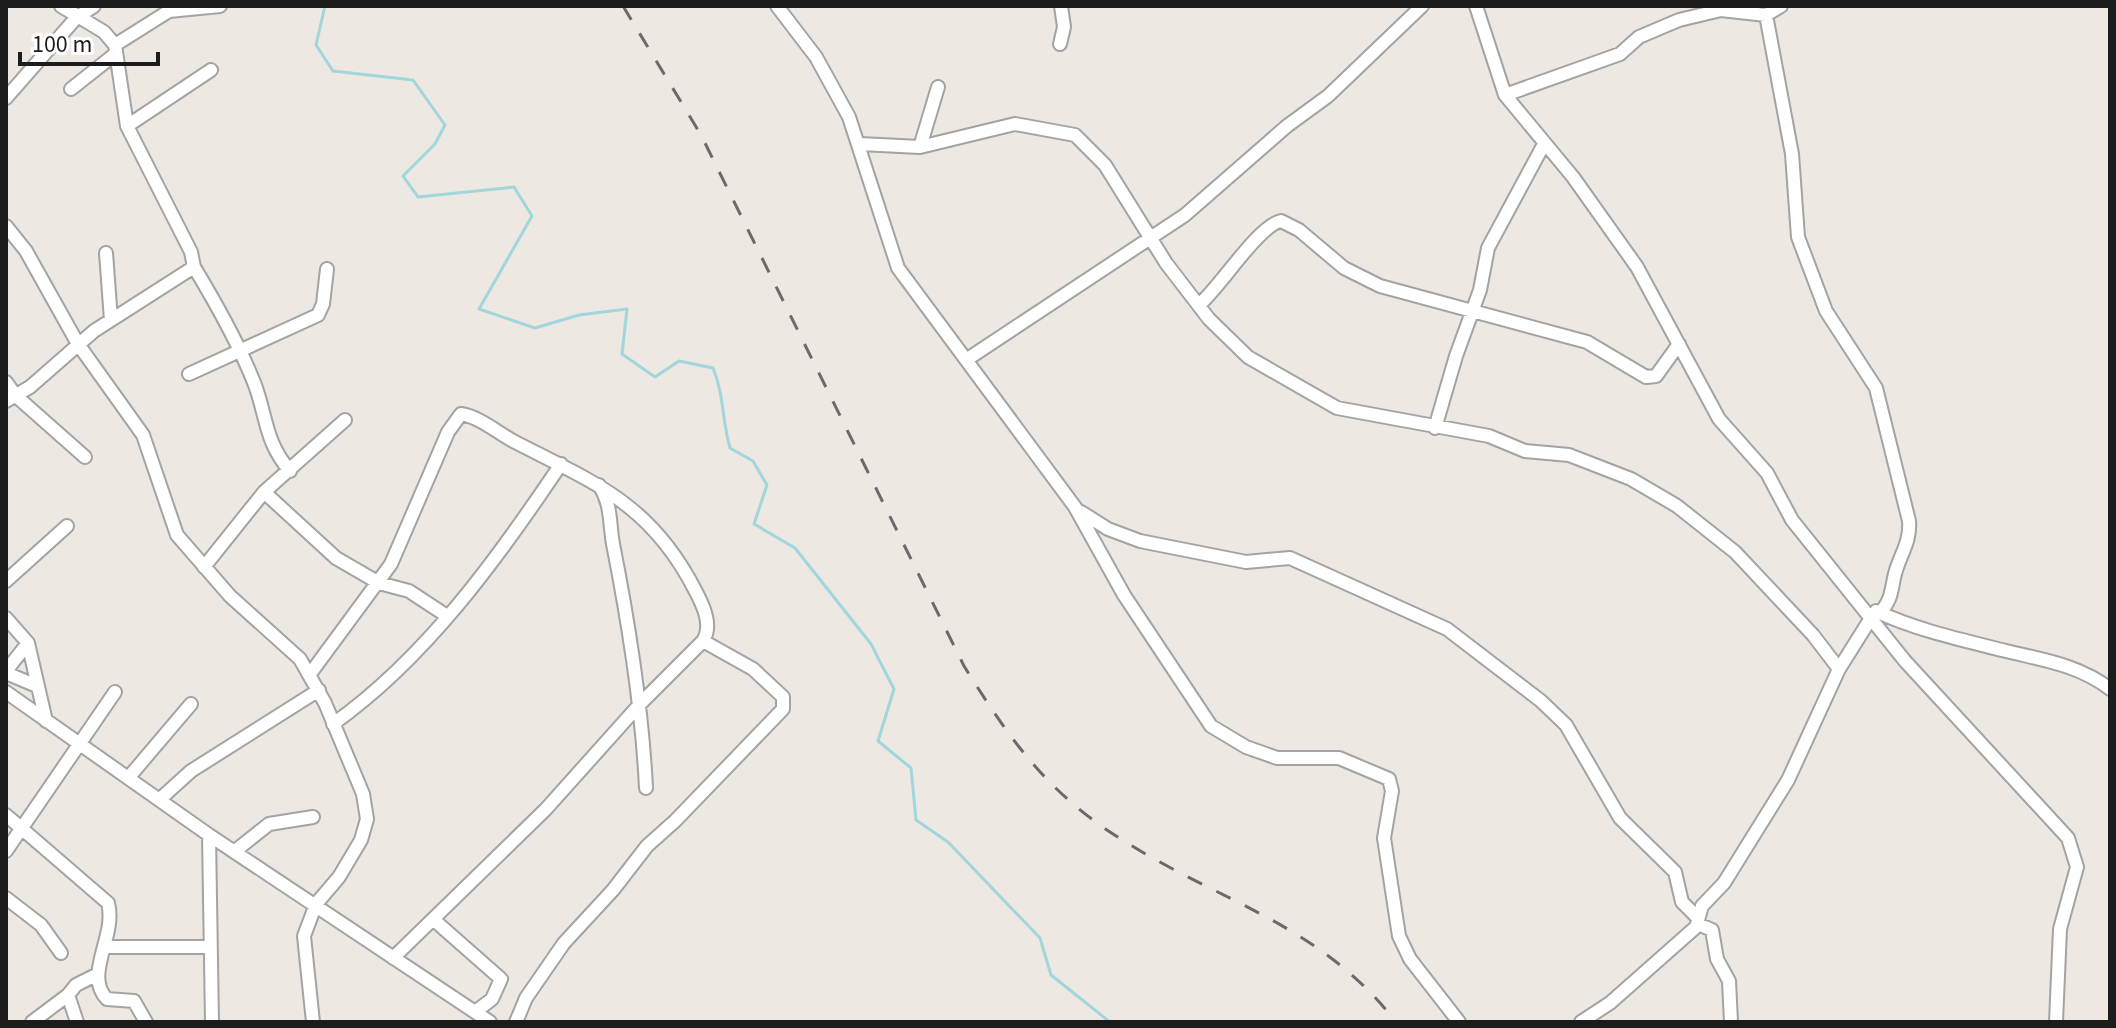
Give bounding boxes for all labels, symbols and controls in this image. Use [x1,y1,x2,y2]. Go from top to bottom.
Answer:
scale bar [20,16,158,66]
text: 100 m [32,27,92,62]

